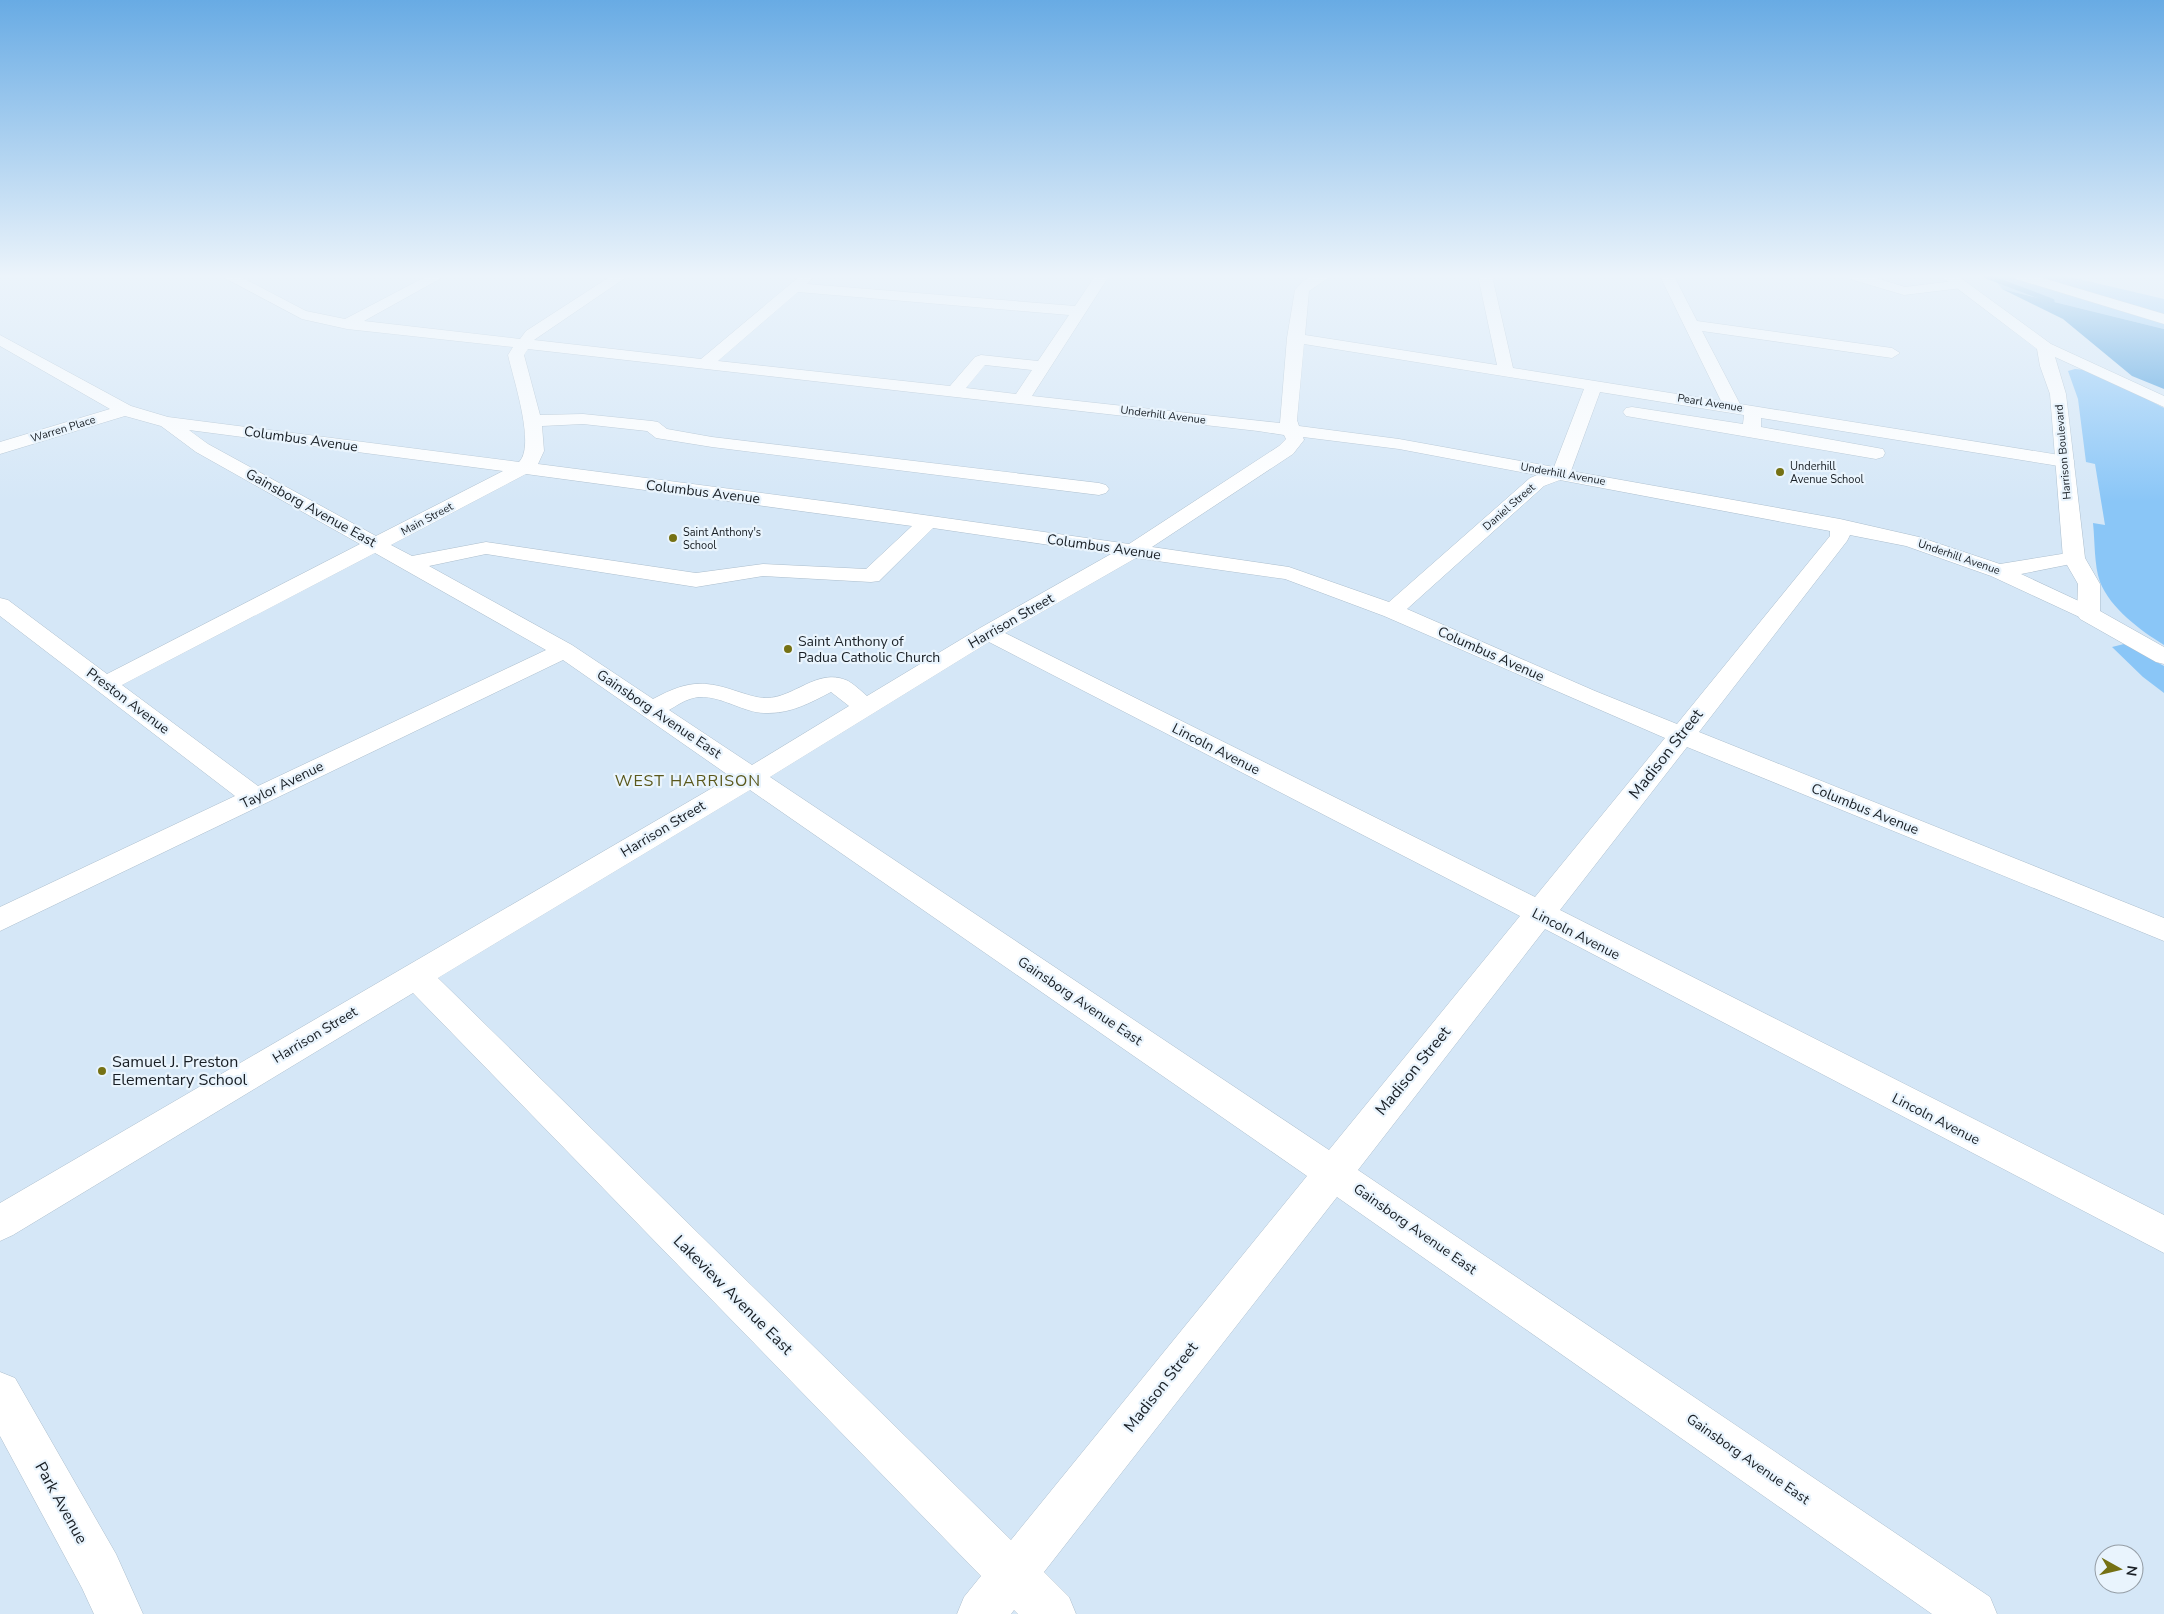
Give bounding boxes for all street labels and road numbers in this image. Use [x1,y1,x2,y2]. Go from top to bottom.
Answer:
street label: Pearl Avenue [1676,390,1744,416]
street label: Underhill Avenue [1119,402,1207,428]
street label: Harrison Boulevard [2051,404,2075,500]
street label: Warren Place [29,412,97,446]
street label: Columbus Avenue [243,422,359,456]
street label: Underhill Avenue [1519,459,1607,489]
street label: Gainsborg Avenue East [242,464,380,552]
street label: Columbus Avenue [645,476,761,508]
street label: Daniel Street [1480,480,1538,534]
street label: Main Street [398,499,456,539]
street label: Columbus Avenue [1046,530,1162,564]
street label: Underhill Avenue [1916,536,2002,578]
street label: Harrison Street [965,589,1057,653]
street label: Columbus Avenue [1435,622,1547,686]
street label: Preston Avenue [83,663,173,739]
street label: Gainsborg Avenue East [593,665,725,763]
street label: Madison Street [1624,704,1708,804]
street label: Lincoln Avenue [1169,719,1263,779]
street label: Taylor Avenue [237,757,327,813]
street label: Columbus Avenue [1808,779,1922,839]
street label: Harrison Street [617,796,709,862]
street label: Lincoln Avenue [1529,904,1623,964]
street label: Gainsborg Avenue East [1014,952,1146,1050]
street label: Harrison Street [269,1002,361,1068]
street label: Madison Street [1370,1022,1456,1120]
street label: Lincoln Avenue [1889,1089,1983,1149]
street label: Gainsborg Avenue East [1350,1179,1481,1279]
street label: Lakeview Avenue East [668,1230,798,1360]
street label: Madison Street [1119,1337,1203,1437]
street label: Gainsborg Avenue East [1683,1409,1814,1509]
street label: Park Avenue [29,1458,93,1548]

